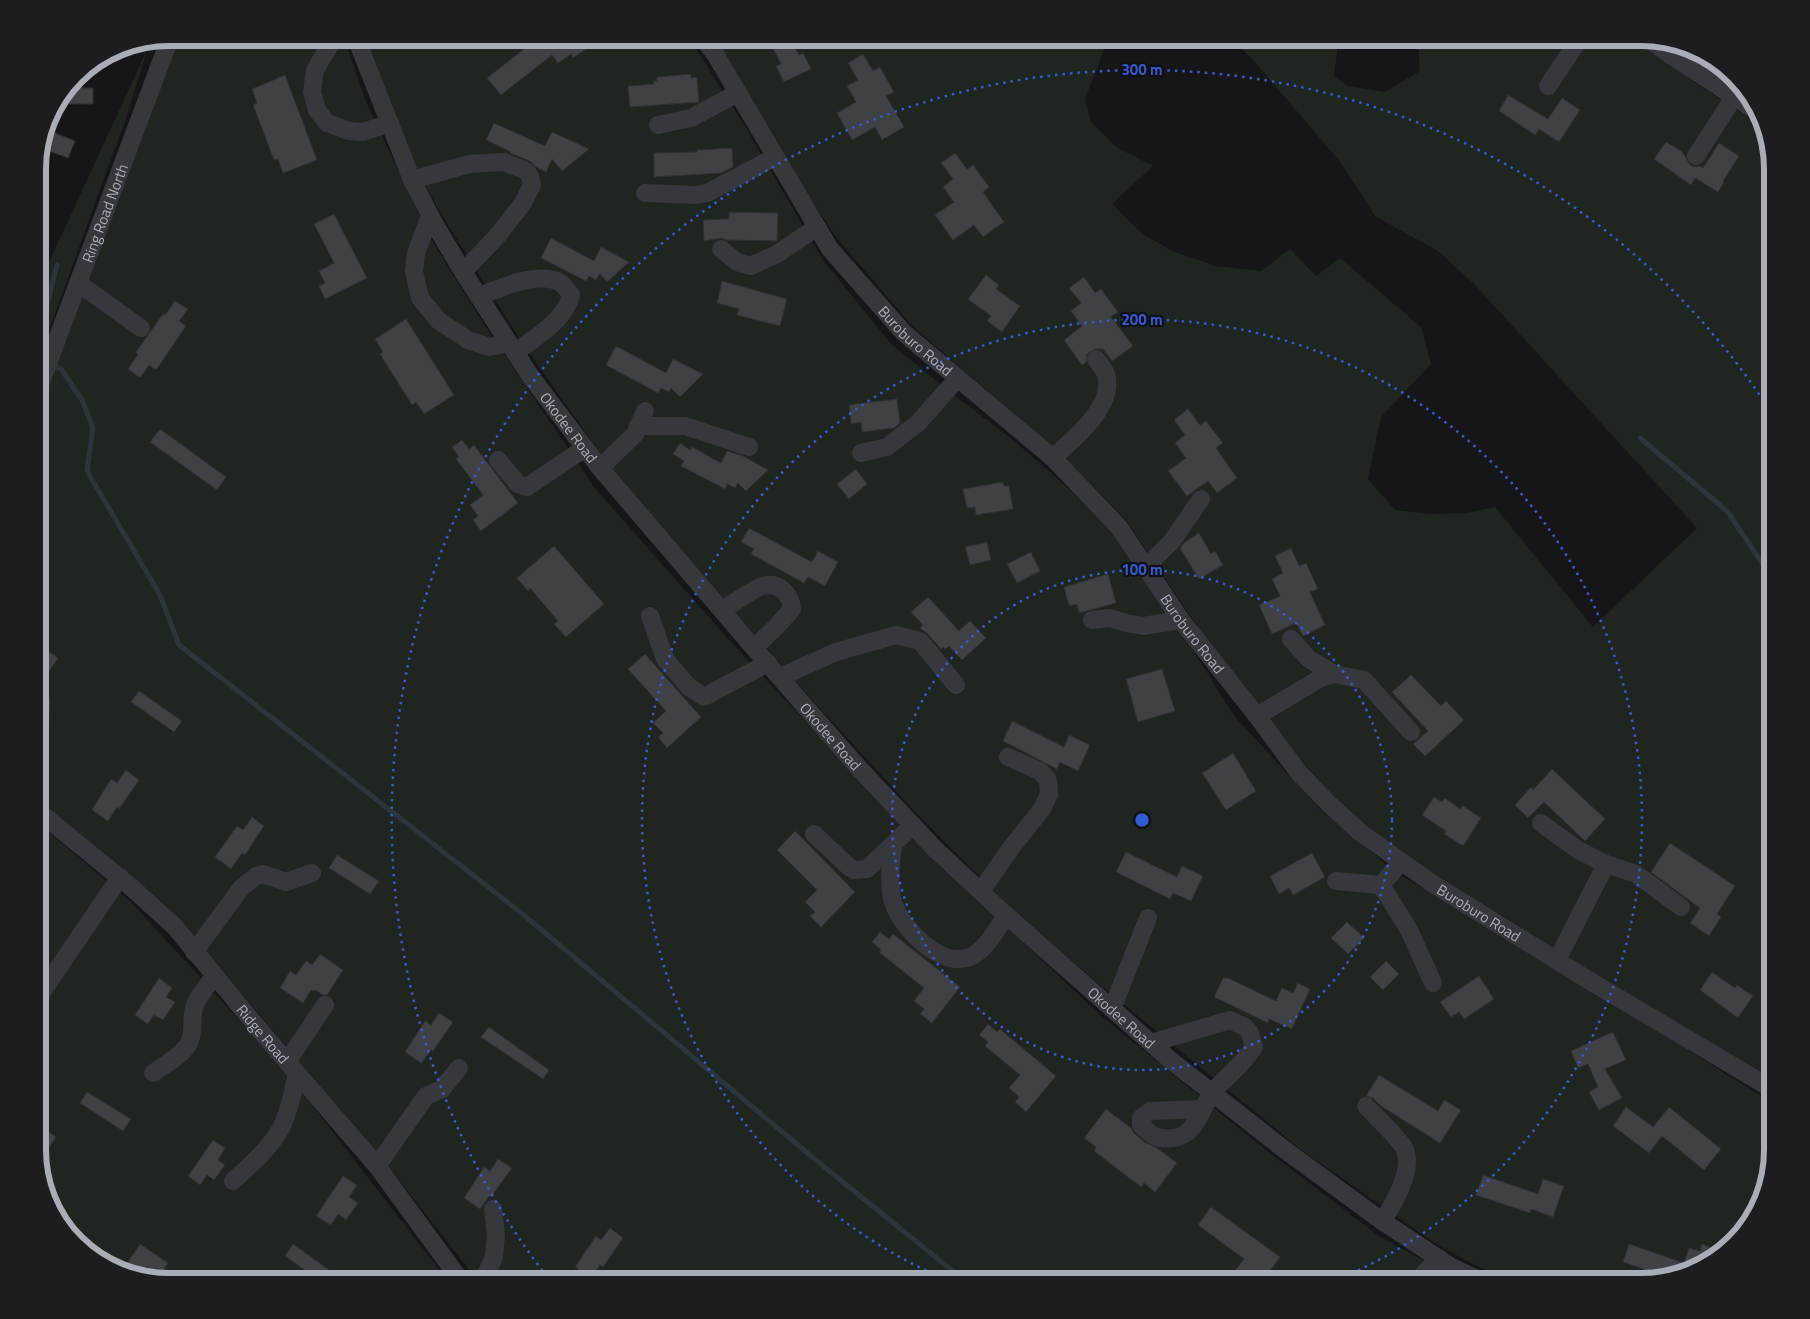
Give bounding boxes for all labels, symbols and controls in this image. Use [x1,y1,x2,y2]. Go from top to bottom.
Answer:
text: 300 m [1121,58,1163,81]
street label: Ring Road North [75,160,133,266]
street label: Buroburo Road [873,300,958,381]
text: 200 m [1121,308,1163,331]
street label: Okodee Road [535,387,604,468]
text: 100 m [1121,558,1163,581]
street label: Buroburo Road [1155,589,1231,678]
street label: Okodee Road [795,697,867,775]
centre of rings [1133,811,1151,829]
street label: Buroburo Road [1433,878,1525,947]
street label: Okodee Road [1083,981,1161,1054]
street label: Ridge Road [231,999,295,1068]

